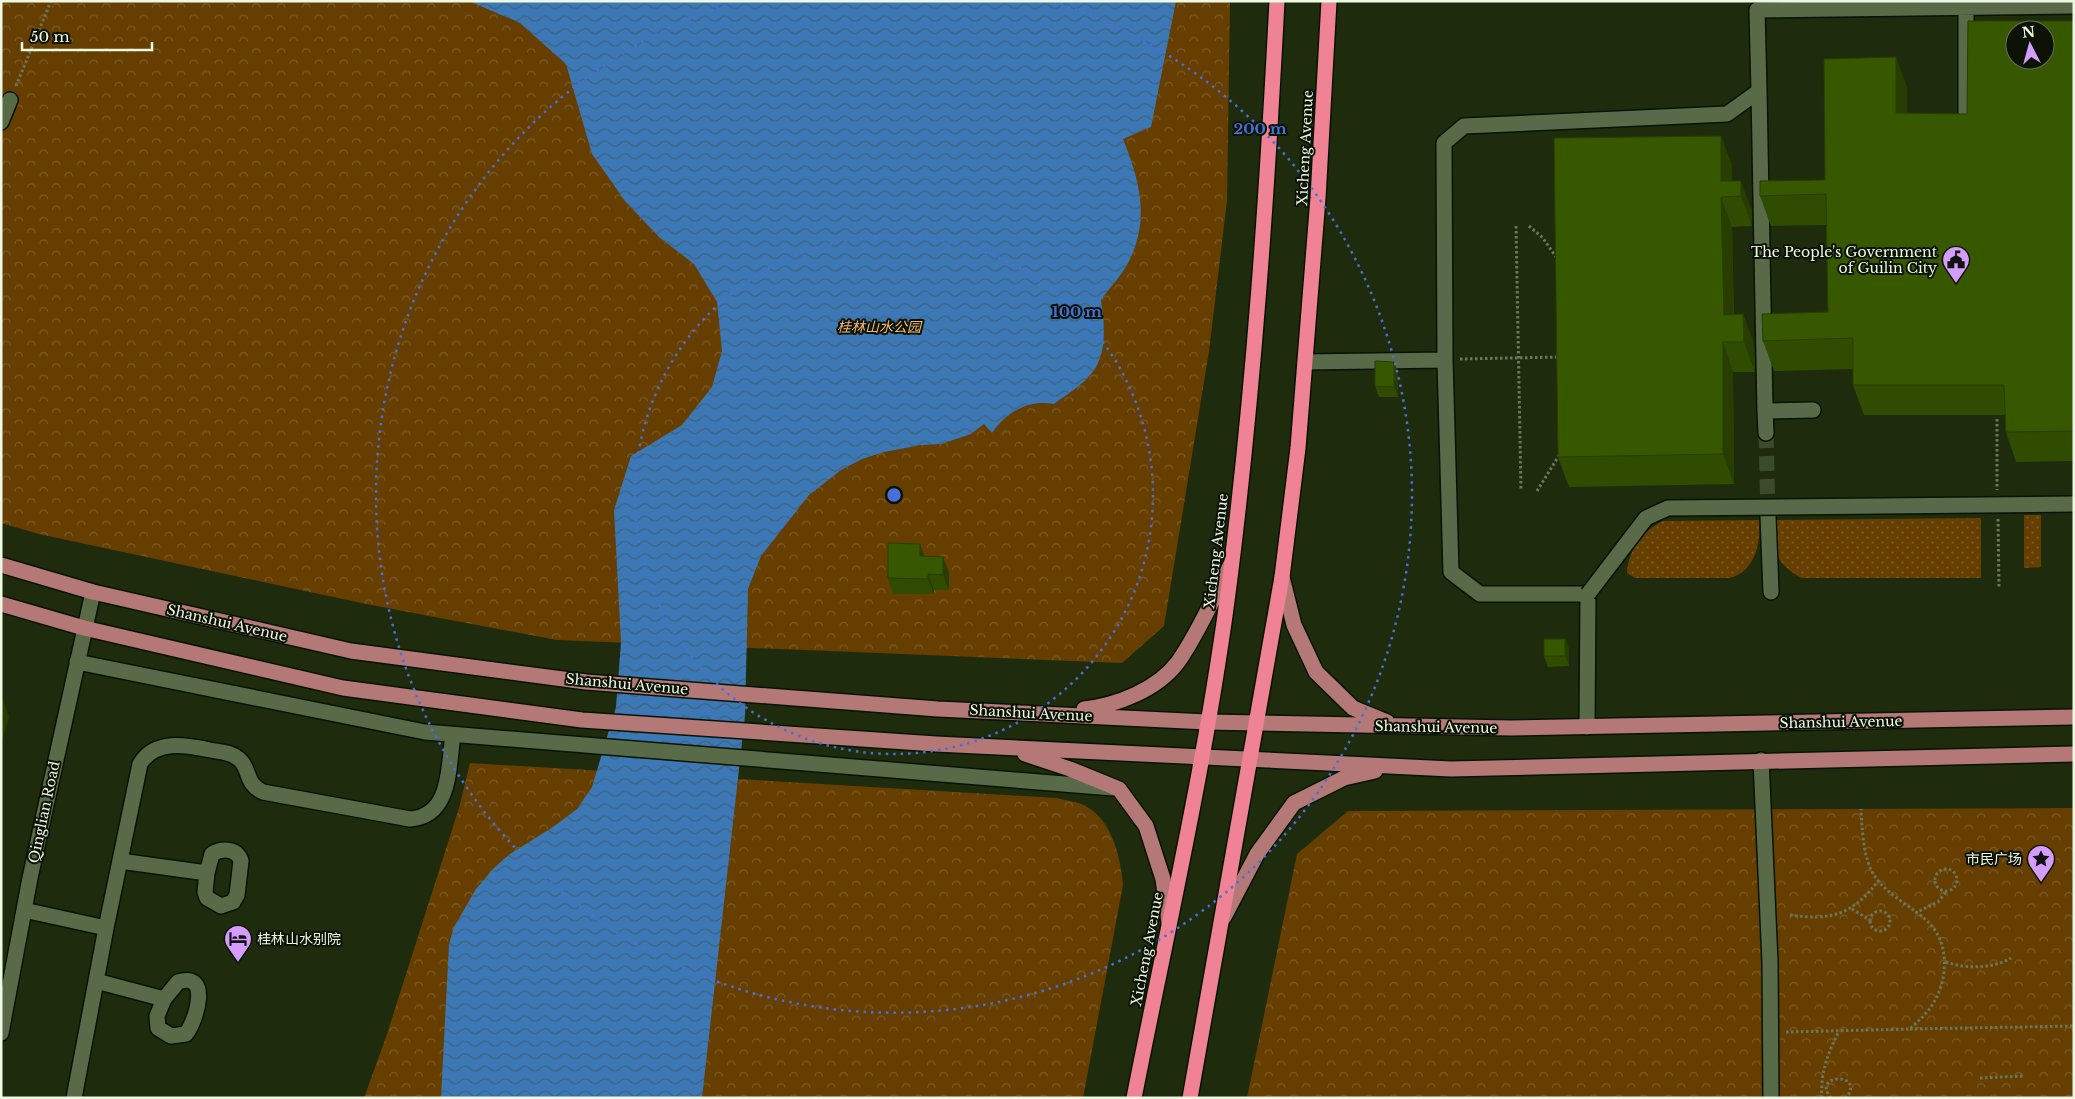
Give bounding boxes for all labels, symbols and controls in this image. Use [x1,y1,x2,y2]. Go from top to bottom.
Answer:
scale bar [22,20,152,52]
north arrow [2005,20,2055,70]
text: N [2021,22,2036,42]
text: 50 m [30,27,70,46]
street label: Xicheng Avenue [1293,90,1317,206]
text: 200 m [1234,119,1287,138]
place label: The People's Government of Guilin City [1751,243,1938,277]
public building icon: The People's Government of Guilin City [1941,245,1971,284]
text: 100 m [1052,302,1102,321]
park label: 桂林山水公园 [837,318,923,336]
centre of rings [885,486,903,504]
street label: Xicheng Avenue [1200,492,1232,610]
street label: Shanshui Avenue [165,600,289,646]
street label: Shanshui Avenue [565,670,689,698]
street label: Shanshui Avenue [969,701,1093,725]
street label: Shanshui Avenue [1779,712,1903,732]
street label: Shanshui Avenue [1374,717,1498,737]
street label: Qinglian Road [24,759,64,865]
place icon: 市民广场 [2026,844,2056,883]
place label: 市民广场 [1966,850,2022,868]
street label: Xicheng Avenue [1127,890,1167,1008]
hotel icon: 桂林山水别院 [223,924,253,963]
place label: 桂林山水别院 [257,930,341,948]

